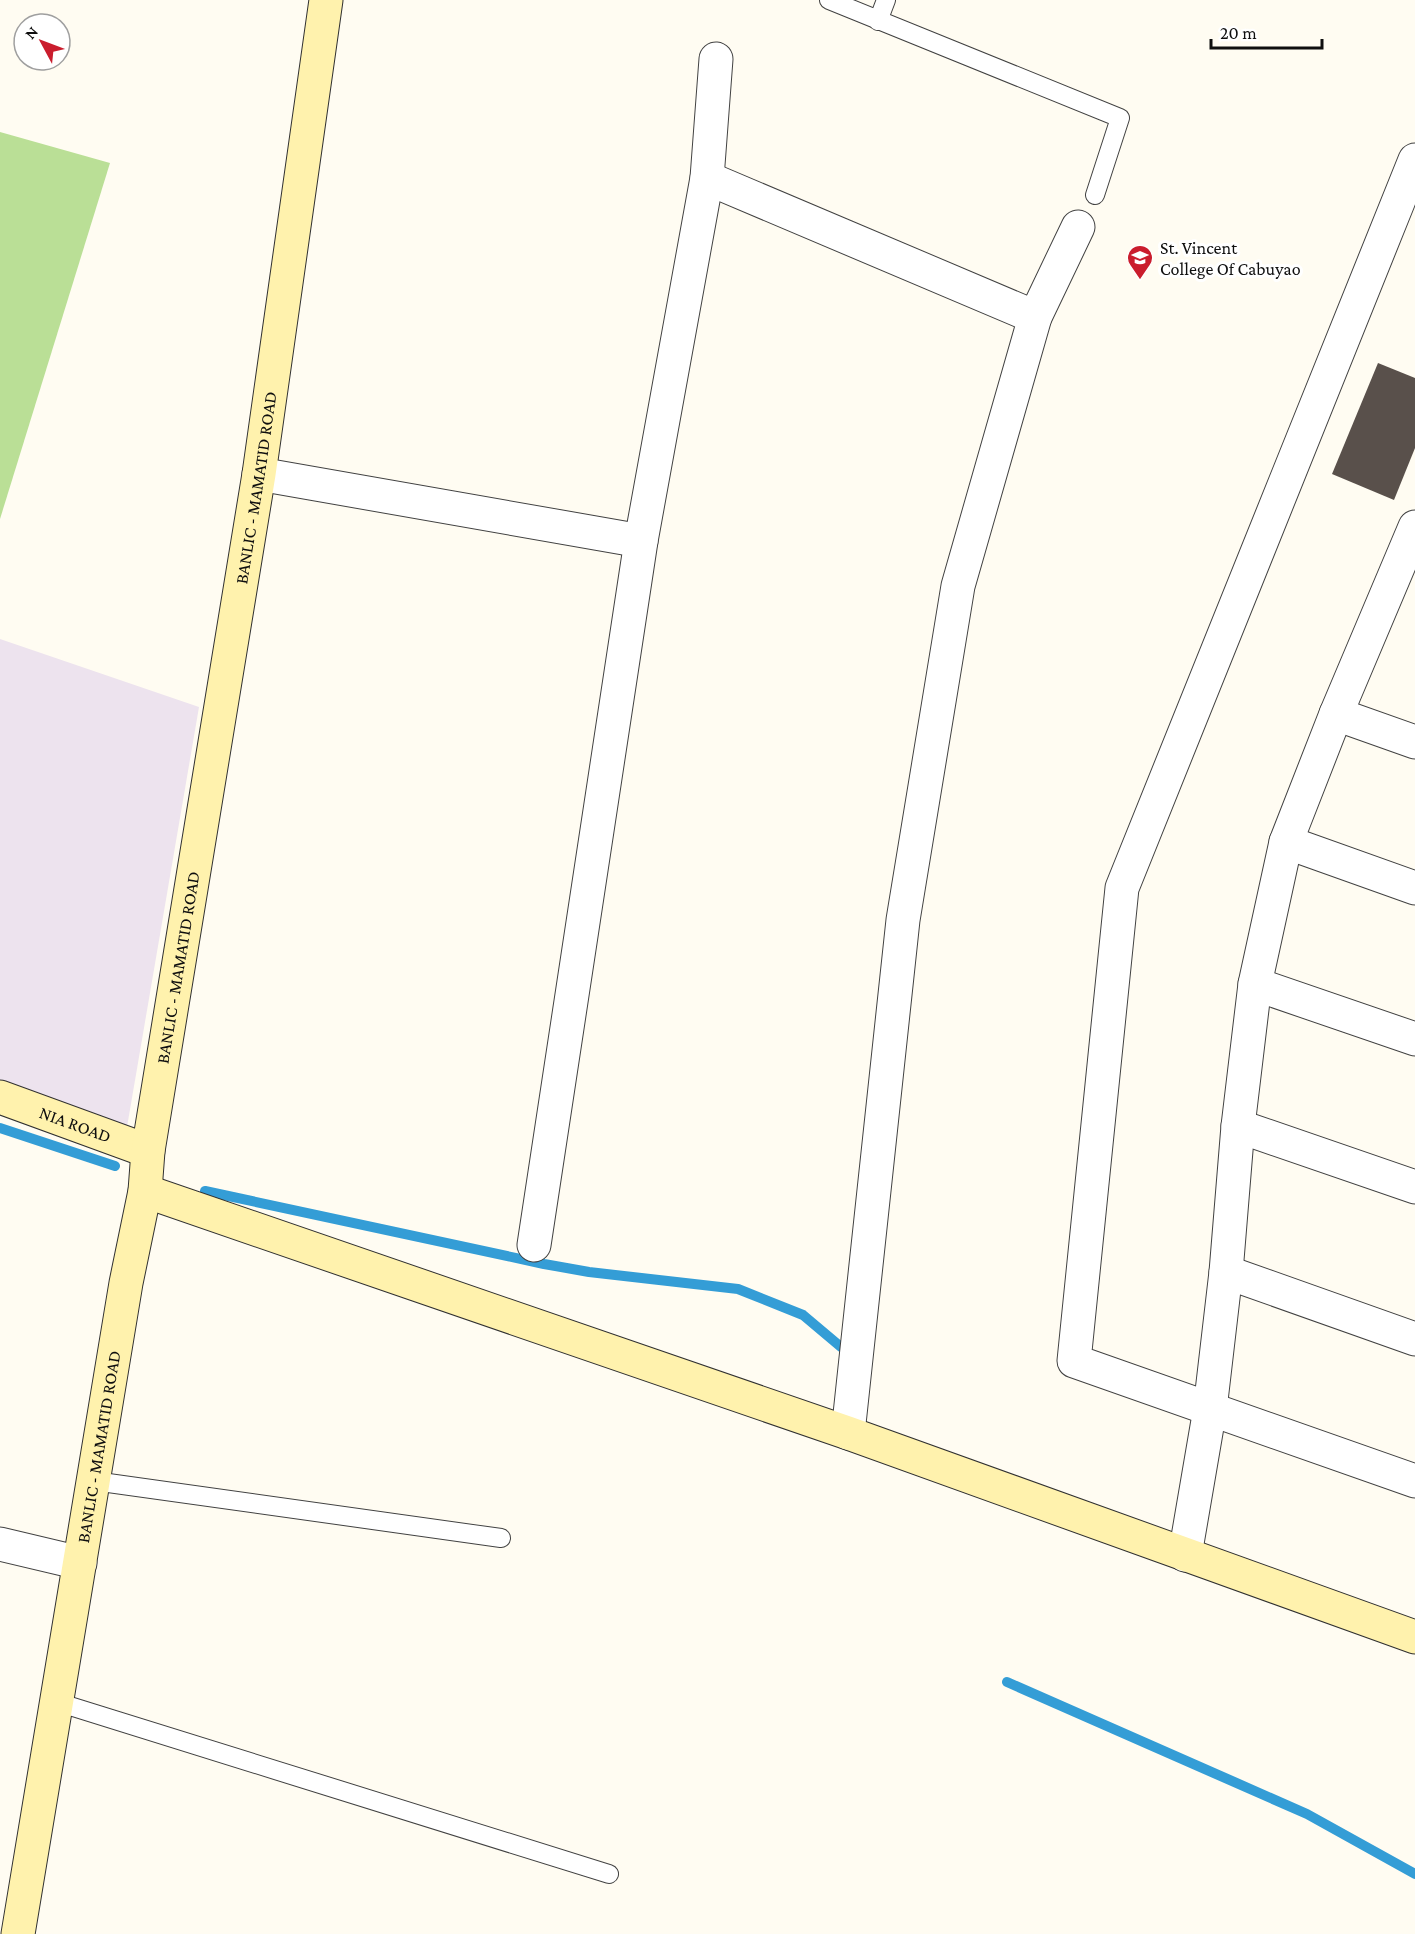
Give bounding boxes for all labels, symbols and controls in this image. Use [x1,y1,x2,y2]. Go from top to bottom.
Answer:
north arrow [12,12,72,72]
scale bar [1211,12,1322,50]
text: N [21,23,41,42]
text: 20 m [1220,23,1257,43]
place label: St. Vincent College Of Cabuyao [1160,238,1301,279]
school or university icon: St. Vincent College Of Cabuyao [1125,243,1155,281]
street label: BANLIC - MAMATID ROAD [231,390,281,585]
street label: BANLIC - MAMATID ROAD [152,870,204,1065]
street label: NIA ROAD [37,1102,114,1147]
street label: BANLIC - MAMATID ROAD [73,1349,125,1544]

